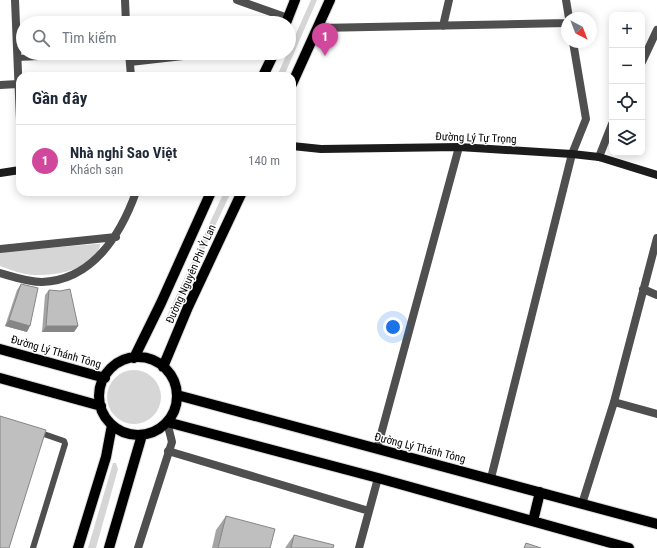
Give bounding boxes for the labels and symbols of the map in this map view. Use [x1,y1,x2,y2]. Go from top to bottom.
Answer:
north arrow [561,12,597,48]
pin: 1 [312,23,338,56]
street label: Đường Lý Tự Trọng [435,130,517,146]
street label: Đường Nguyên Phi Ỷ Lan [162,222,219,326]
your location [383,317,403,337]
street label: Đường Lý Thánh Tông [9,333,103,371]
street label: Đường Lý Thánh Tông [373,430,467,466]

